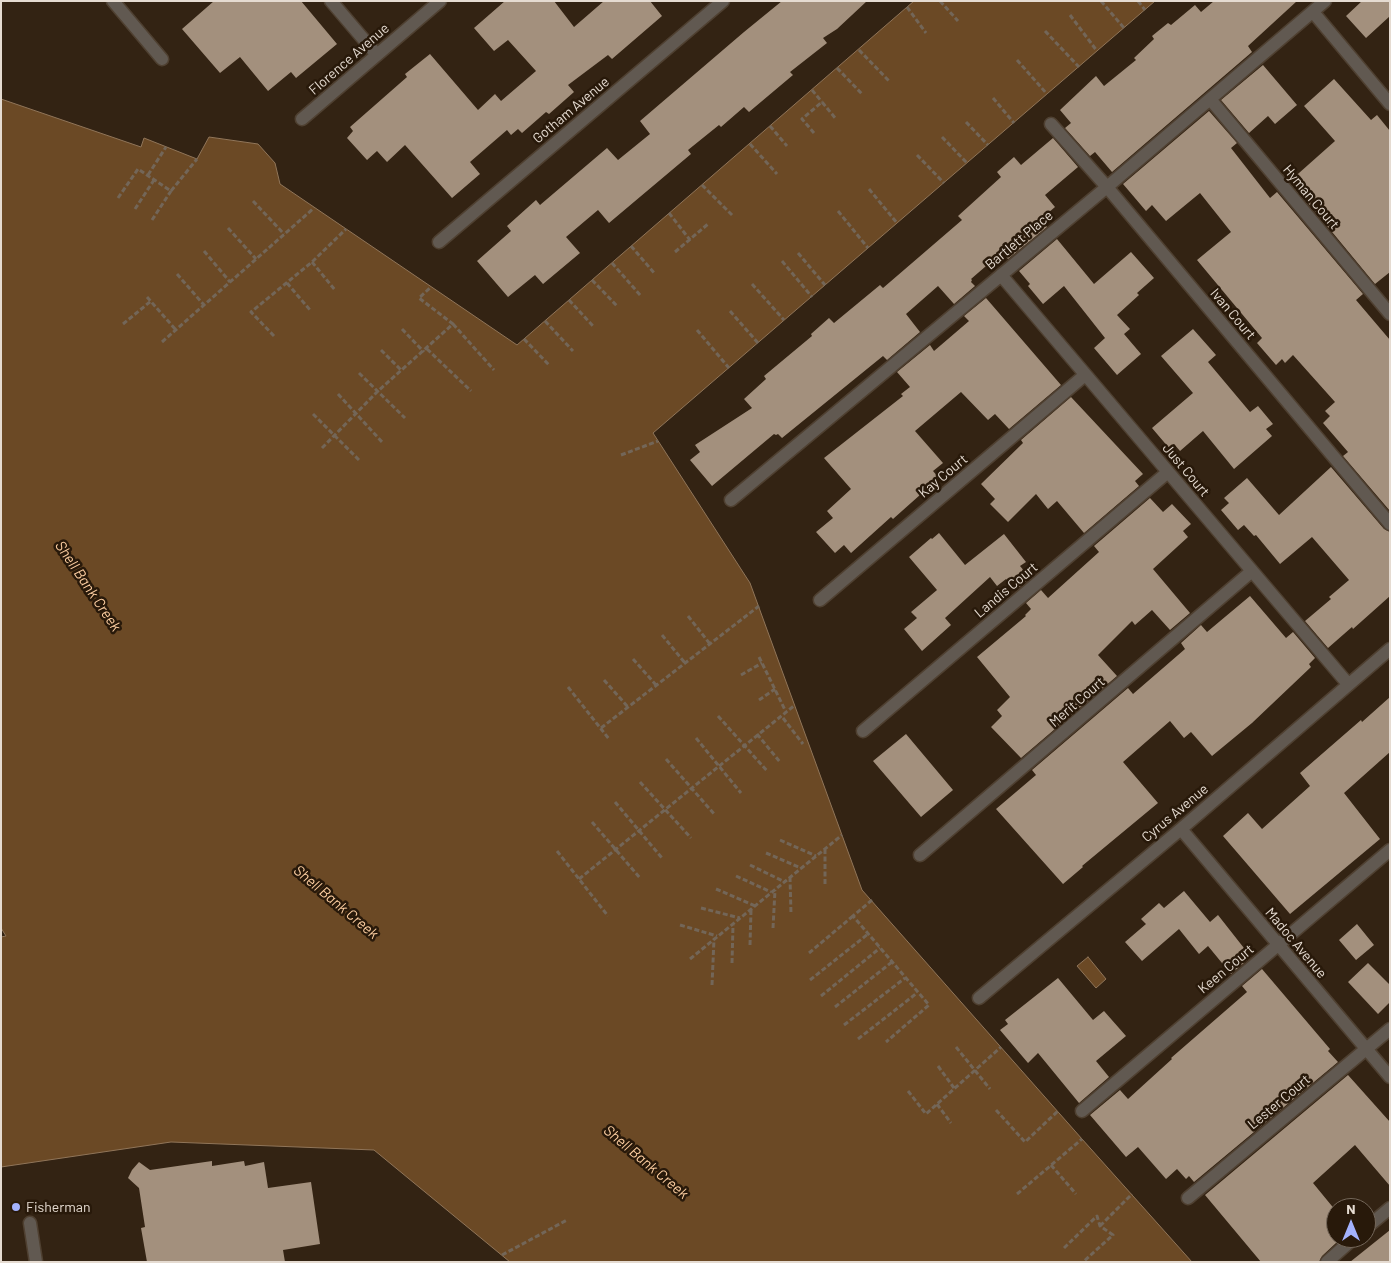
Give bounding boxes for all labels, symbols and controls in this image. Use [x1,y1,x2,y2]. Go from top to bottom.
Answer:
street label: Florence Avenue [305,20,393,98]
street label: Gotham Avenue [529,73,613,147]
street label: Hyman Court [1279,161,1343,233]
street label: Bartlett Place [982,207,1056,273]
street label: Ivan Court [1207,285,1259,343]
street label: Just Court [1159,440,1213,500]
street label: Kay Court [915,451,971,501]
water label: Shell Bank Creek [51,537,125,635]
street label: Landis Court [971,559,1041,621]
street label: Merit Court [1046,673,1108,731]
street label: Cyrus Avenue [1138,780,1212,846]
water label: Shell Bank Creek [290,861,382,943]
street label: Madoc Avenue [1262,904,1330,982]
street label: Keen Court [1195,941,1257,997]
street label: Lester Court [1244,1071,1314,1133]
water label: Shell Bank Creek [600,1121,692,1203]
north arrow [1326,1198,1376,1248]
place label: Fisherman [26,1199,91,1215]
text: N [1346,1200,1356,1217]
marker: Fisherman [10,1201,22,1213]

